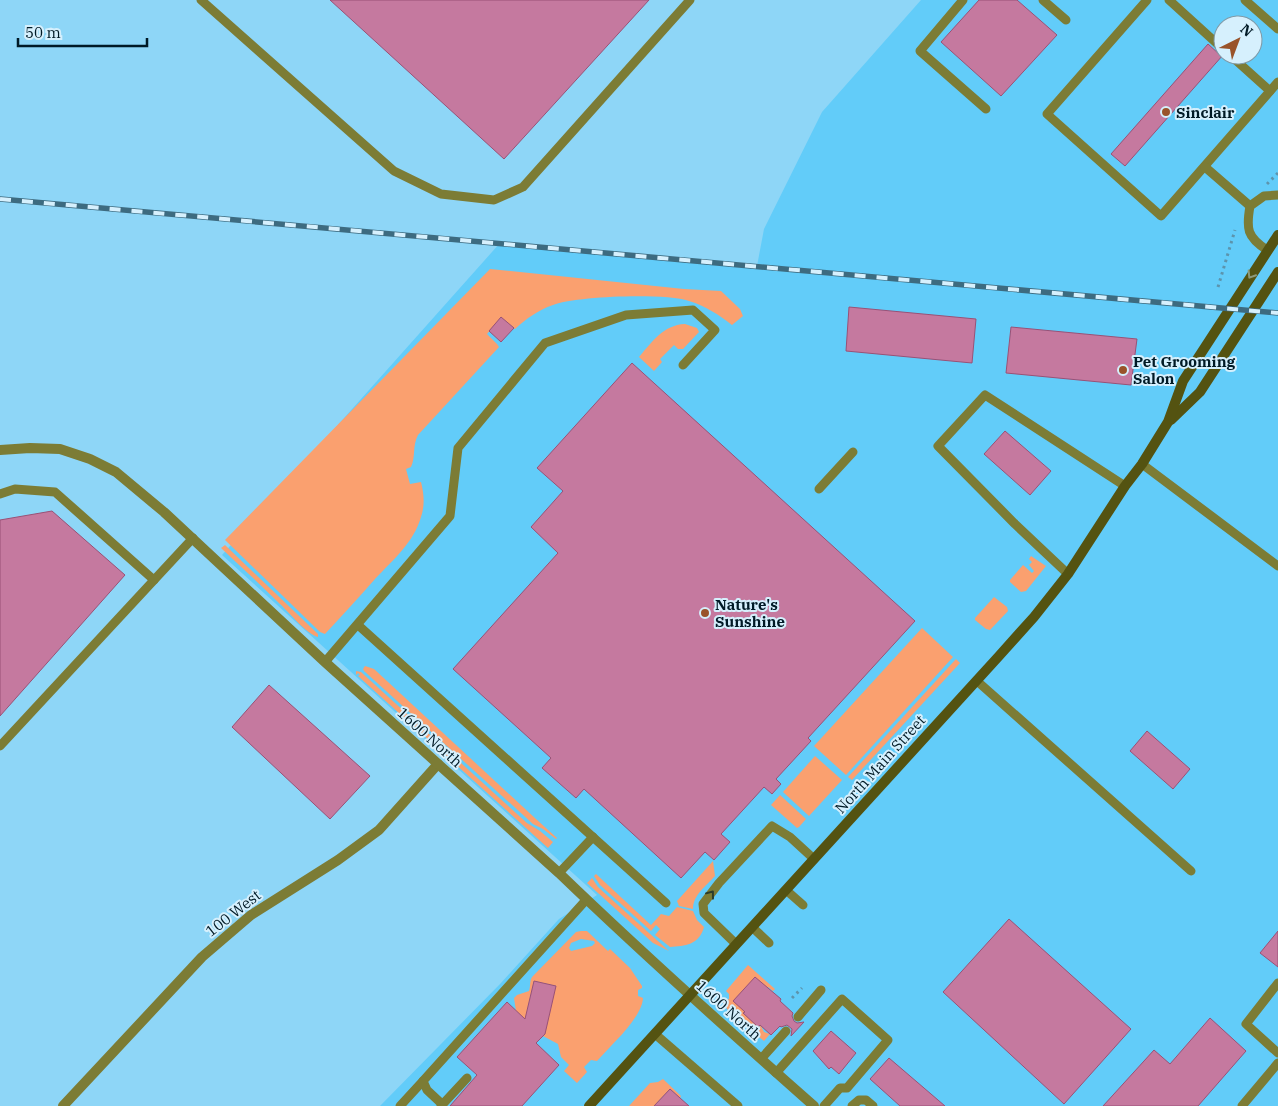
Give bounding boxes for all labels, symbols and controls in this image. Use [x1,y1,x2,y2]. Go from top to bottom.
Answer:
scale bar [18,15,146,47]
north arrow [1213,15,1263,65]
text: N [1237,20,1257,41]
text: 50 m [25,23,61,42]
place label: Sinclair [1176,103,1235,122]
marker: Sinclair [1160,106,1172,118]
one-way arrow [1248,270,1257,279]
place label: Pet Grooming Salon [1133,352,1236,388]
marker: Pet Grooming Salon [1117,364,1129,376]
place label: Nature's Sunshine [715,595,785,631]
marker: Nature's Sunshine [699,607,711,619]
street label: 1600 North [394,703,466,771]
street label: North Main Street [831,711,929,817]
street label: 100 West [202,886,264,940]
one-way arrow [705,890,714,900]
street label: 1600 North [693,976,765,1044]

